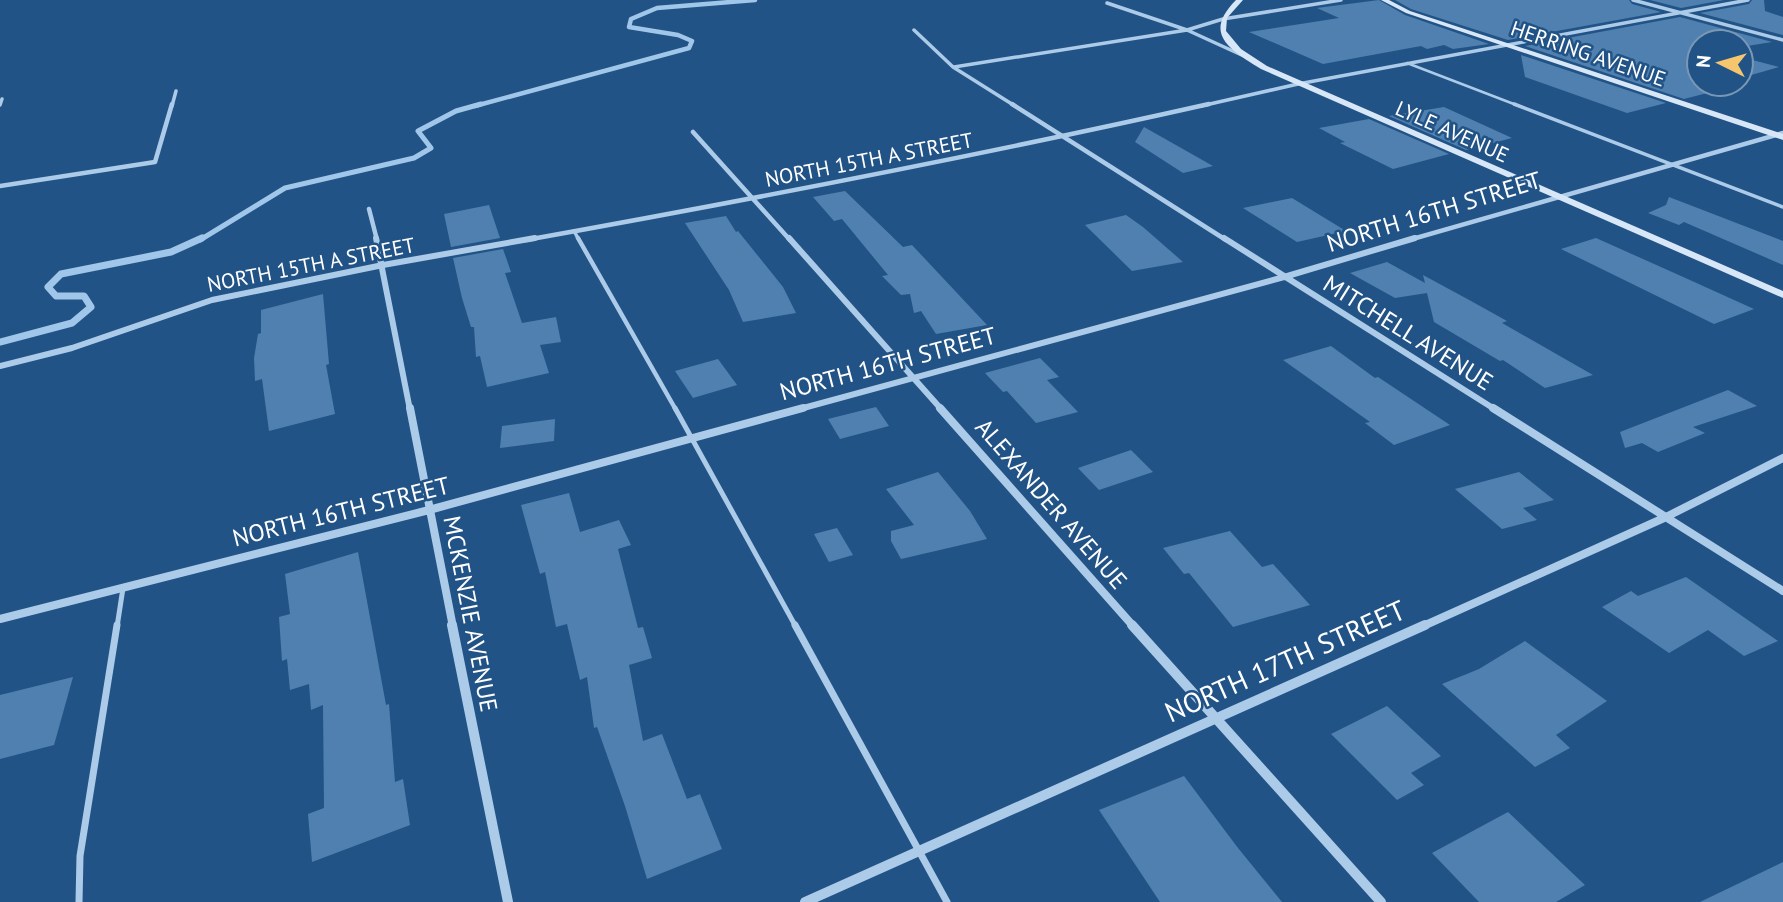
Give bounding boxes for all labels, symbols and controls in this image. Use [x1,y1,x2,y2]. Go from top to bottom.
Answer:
street label: HERRING AVENUE [1507,14,1669,93]
north arrow [1685,28,1755,98]
text: N [1691,54,1716,69]
street label: LYLE AVENUE [1391,95,1513,168]
street label: NORTH 15TH A STREET [763,126,975,193]
street label: NORTH 16TH STREET [1323,164,1545,259]
street label: NORTH 15TH A STREET [205,231,417,298]
street label: MITCHELL AVENUE [1318,268,1499,397]
street label: NORTH 16TH STREET [776,320,999,407]
street label: ALEXANDER AVENUE [969,412,1134,595]
street label: NORTH 16TH STREET [229,470,453,553]
street label: MCKENZIE AVENUE [436,513,505,715]
street label: NORTH 17TH STREET [1159,591,1411,730]

